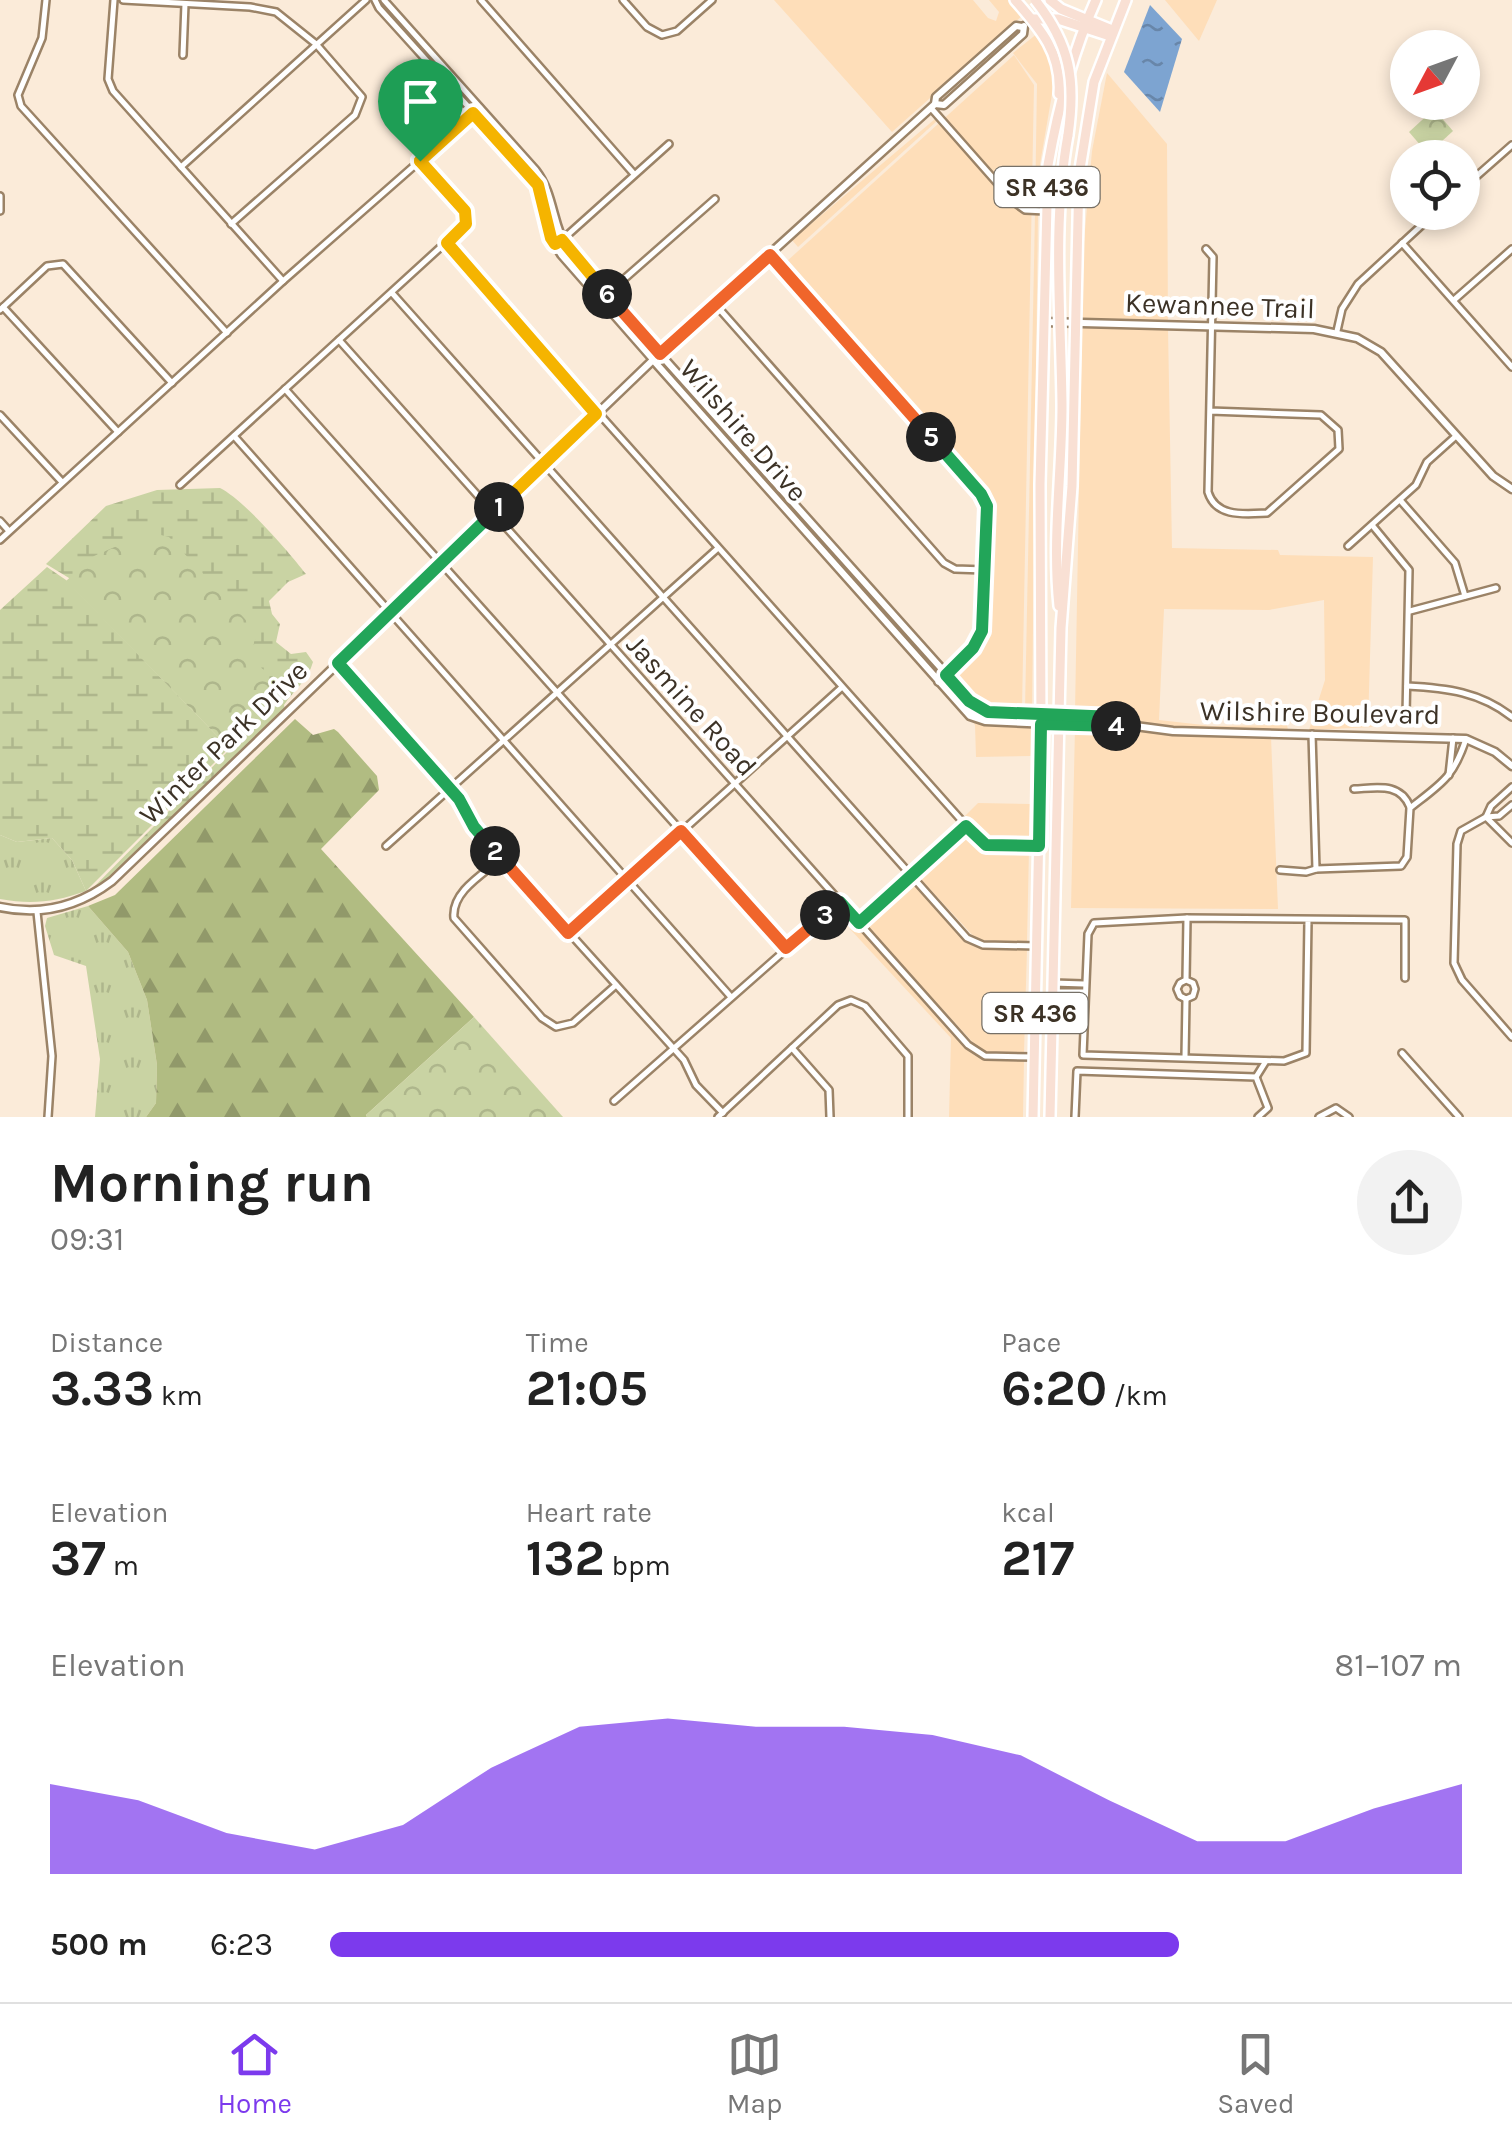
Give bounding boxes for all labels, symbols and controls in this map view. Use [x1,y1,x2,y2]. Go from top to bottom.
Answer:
north arrow [1390,30,1480,120]
map controls [1390,30,1480,230]
pin [378,59,463,162]
icon: arrive [393,74,448,129]
button: locate [1390,140,1480,230]
road number: SR 436 [994,167,1100,207]
pin: 6 [582,269,632,319]
text: 6 [599,277,616,310]
street label: Kewannee Trail [1124,286,1315,325]
street label: Wilshire Drive [673,352,814,508]
pin: 5 [906,412,956,462]
text: 5 [923,420,939,453]
pin: 1 [474,482,524,532]
text: 1 [494,490,504,523]
street label: Jasmine Road [620,628,764,783]
street label: Winter Park Drive [132,654,314,831]
street label: Wilshire Boulevard [1200,694,1440,731]
pin: 4 [1091,701,1141,751]
text: 4 [1108,709,1124,742]
pin: 2 [470,826,520,876]
text: 2 [487,834,503,867]
pin: 3 [800,890,850,940]
text: 3 [816,898,834,931]
road number: SR 436 [982,993,1088,1033]
button: share [1357,1150,1462,1255]
text: Morning run [50,1151,374,1215]
text: 09:31 [50,1221,124,1258]
text: Distance [50,1326,163,1359]
text: Time [526,1326,589,1359]
text: Pace [1001,1326,1061,1359]
text: 3.33 [50,1359,154,1418]
text: 21:05 [526,1359,648,1418]
text: 6:20 [1001,1359,1107,1418]
text: km [154,1379,203,1412]
text: /km [1107,1379,1168,1412]
text: Elevation [50,1496,169,1529]
text: Heart rate [526,1496,652,1529]
text: kcal [1001,1496,1055,1529]
text: 37 [50,1529,106,1588]
text: 132 [526,1529,605,1588]
text: 217 [1001,1529,1074,1588]
text: m [106,1549,139,1582]
text: bpm [605,1549,671,1582]
text: Elevation [50,1647,185,1684]
text: 81–107 m [1335,1647,1462,1684]
text: 500 m [50,1926,148,1963]
text: 6:23 [210,1926,273,1963]
tab: Home [217,2027,292,2120]
tab: Map [727,2027,782,2120]
tab: Saved [1217,2027,1295,2120]

